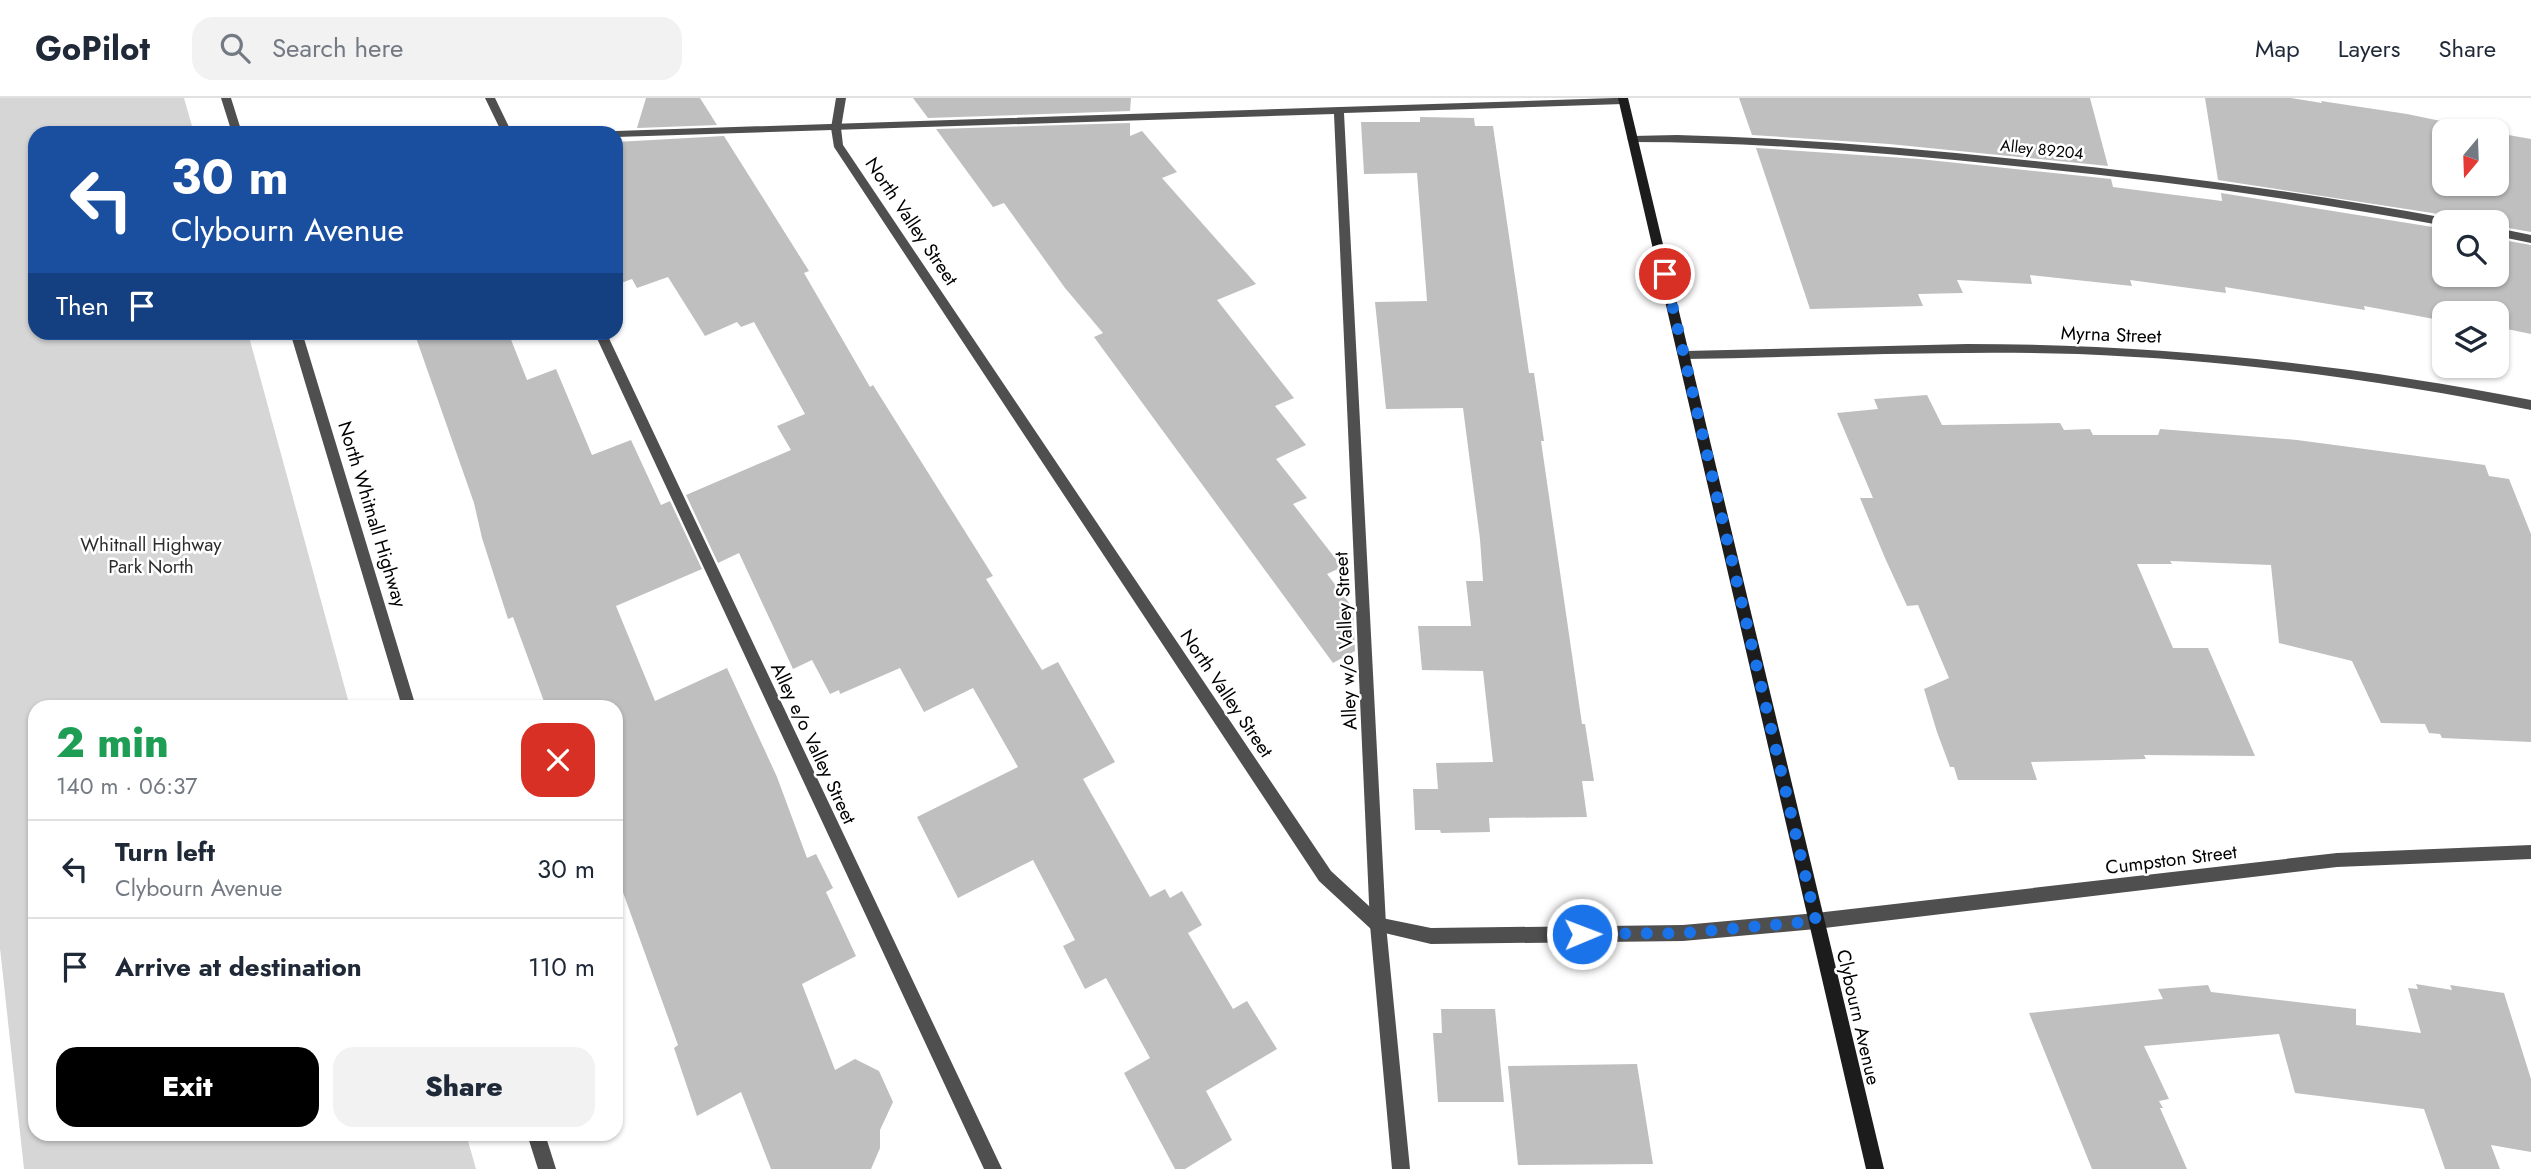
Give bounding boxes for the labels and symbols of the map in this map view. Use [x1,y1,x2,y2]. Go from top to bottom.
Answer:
north arrow [2432,119,2510,196]
street label: Alley 89204 [1999,134,2085,165]
street label: North Valley Street [859,152,965,291]
pin [1635,244,1695,304]
street label: Myrna Street [2060,319,2162,350]
street label: North Whitnall Highway [331,418,414,611]
park label: Whitnall Highway Park North [80,531,222,580]
street label: Alley w/o Valley Street [1327,551,1364,731]
street label: North Valley Street [1174,624,1280,763]
street label: Alley e/o Valley Street [764,658,863,829]
street label: Cumpston Street [2104,838,2239,881]
position arrow [1545,897,1619,971]
street label: Clybourn Avenue [1830,947,1887,1088]

